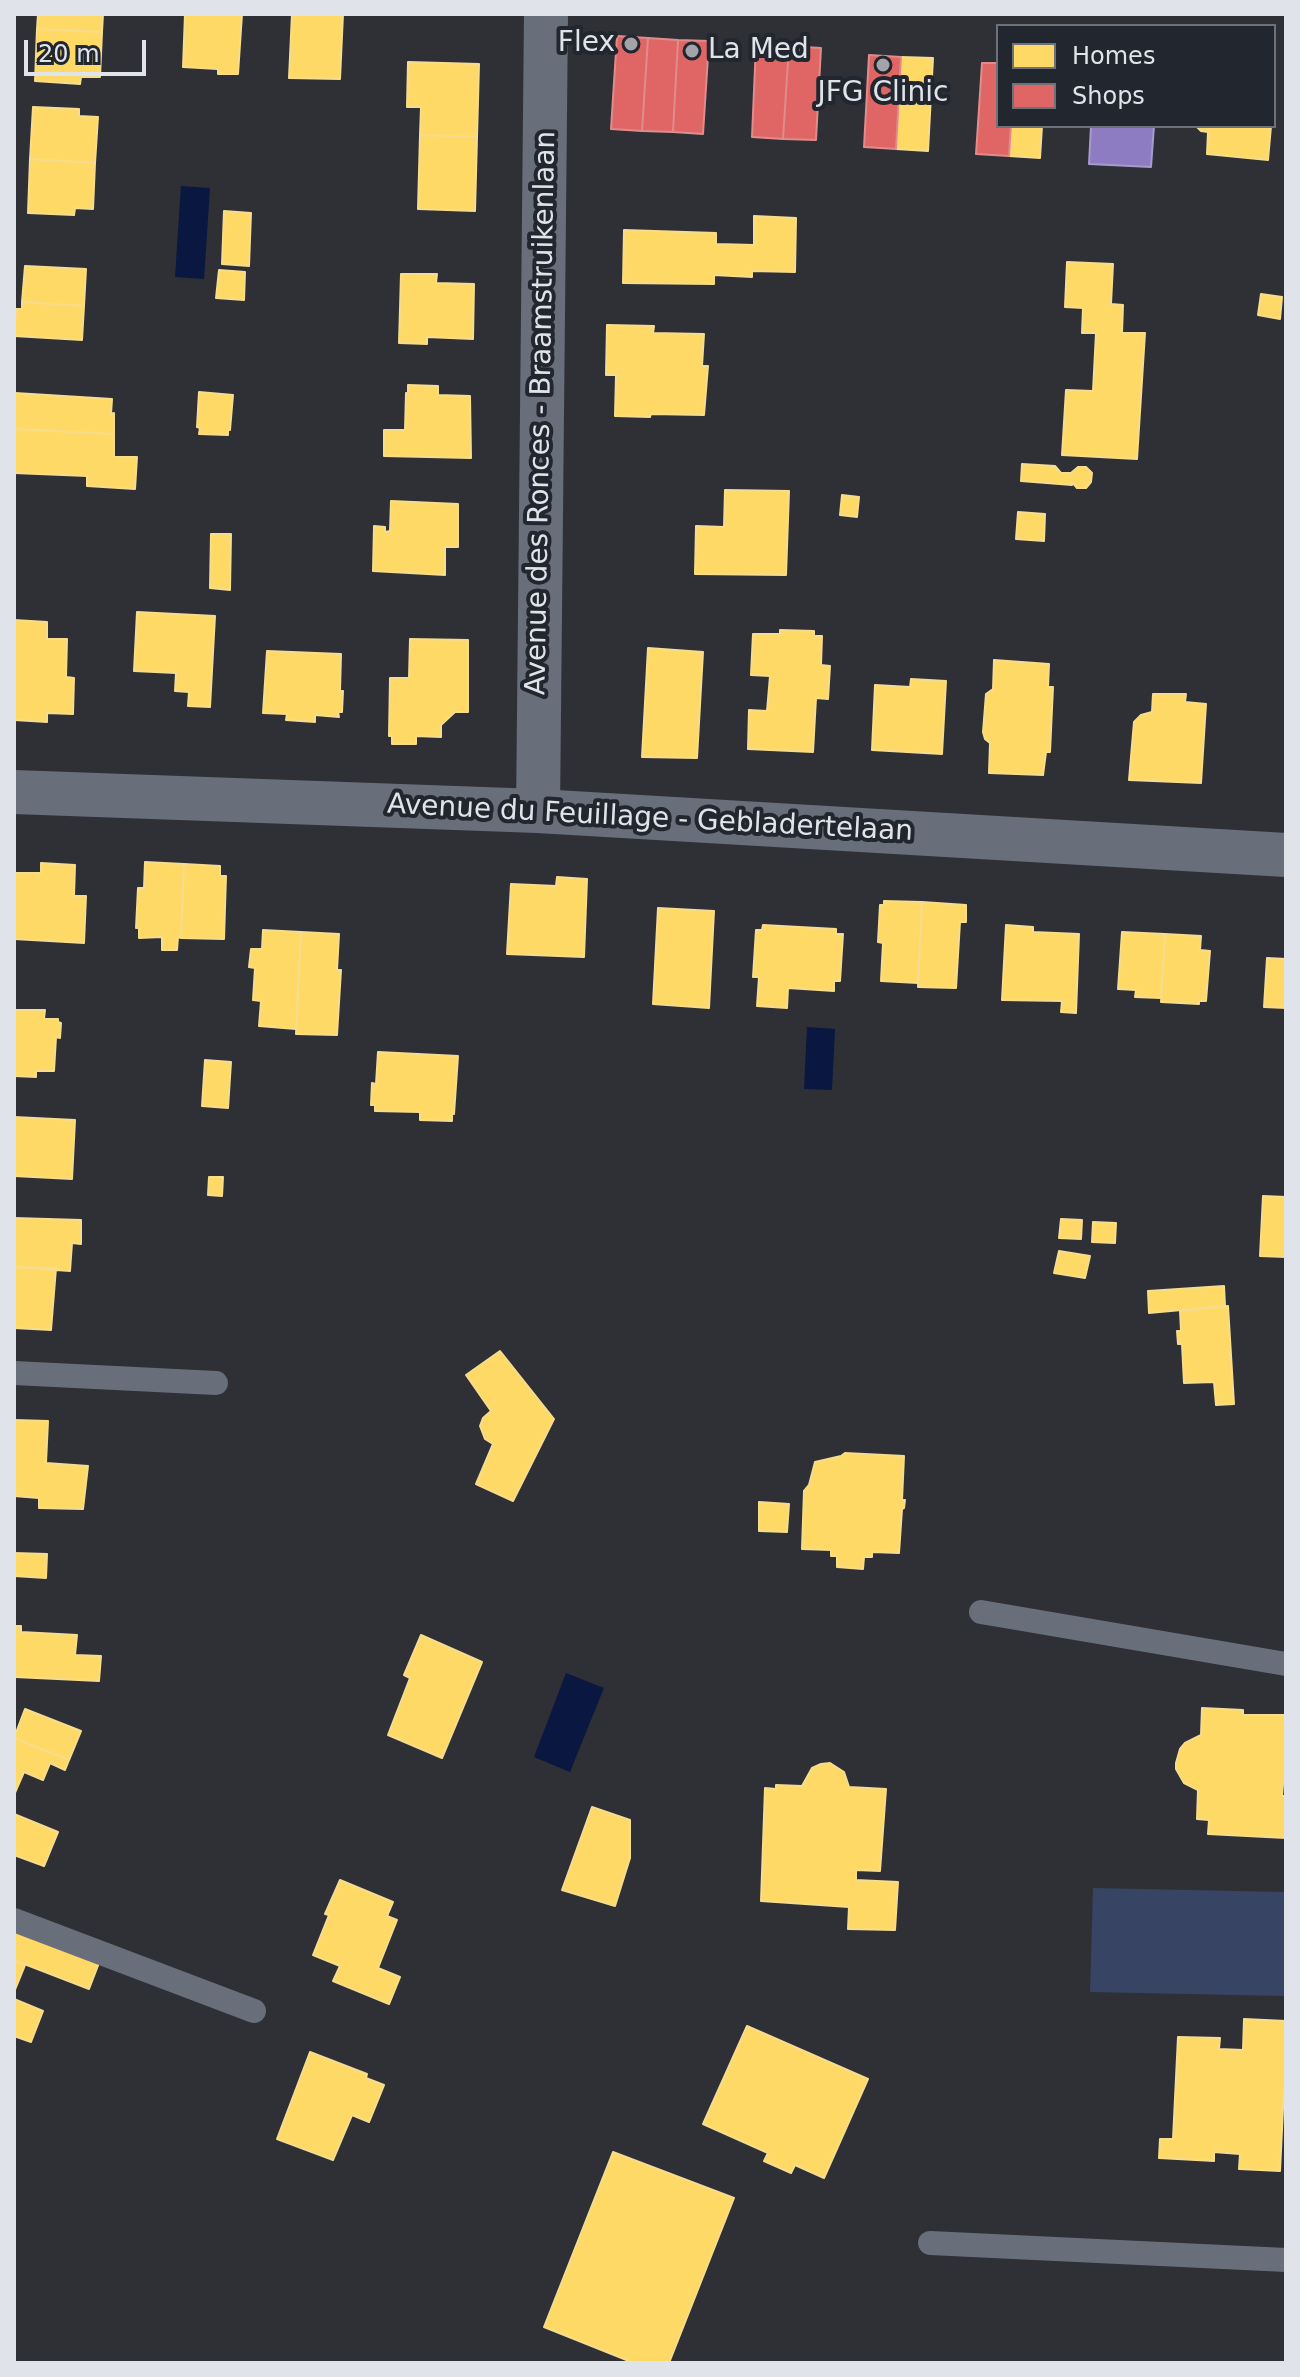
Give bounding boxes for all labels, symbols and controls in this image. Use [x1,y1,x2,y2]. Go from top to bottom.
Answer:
scale bar [28,24,150,74]
legend [996,24,1276,128]
place label: Flex [558,27,615,61]
place label: La Med [708,34,809,68]
marker: Flex [622,35,640,53]
text: 20 m [38,40,100,68]
marker: La Med [683,42,701,60]
text: Homes [1072,42,1155,70]
marker: JFG Clinic [874,56,892,74]
place label: JFG Clinic [818,77,948,111]
text: Shops [1072,82,1145,110]
street label: Avenue des Ronces - Braamstruikenlaan [520,130,564,696]
street label: Avenue du Feuillage - Gebladertelaan [386,788,914,850]

